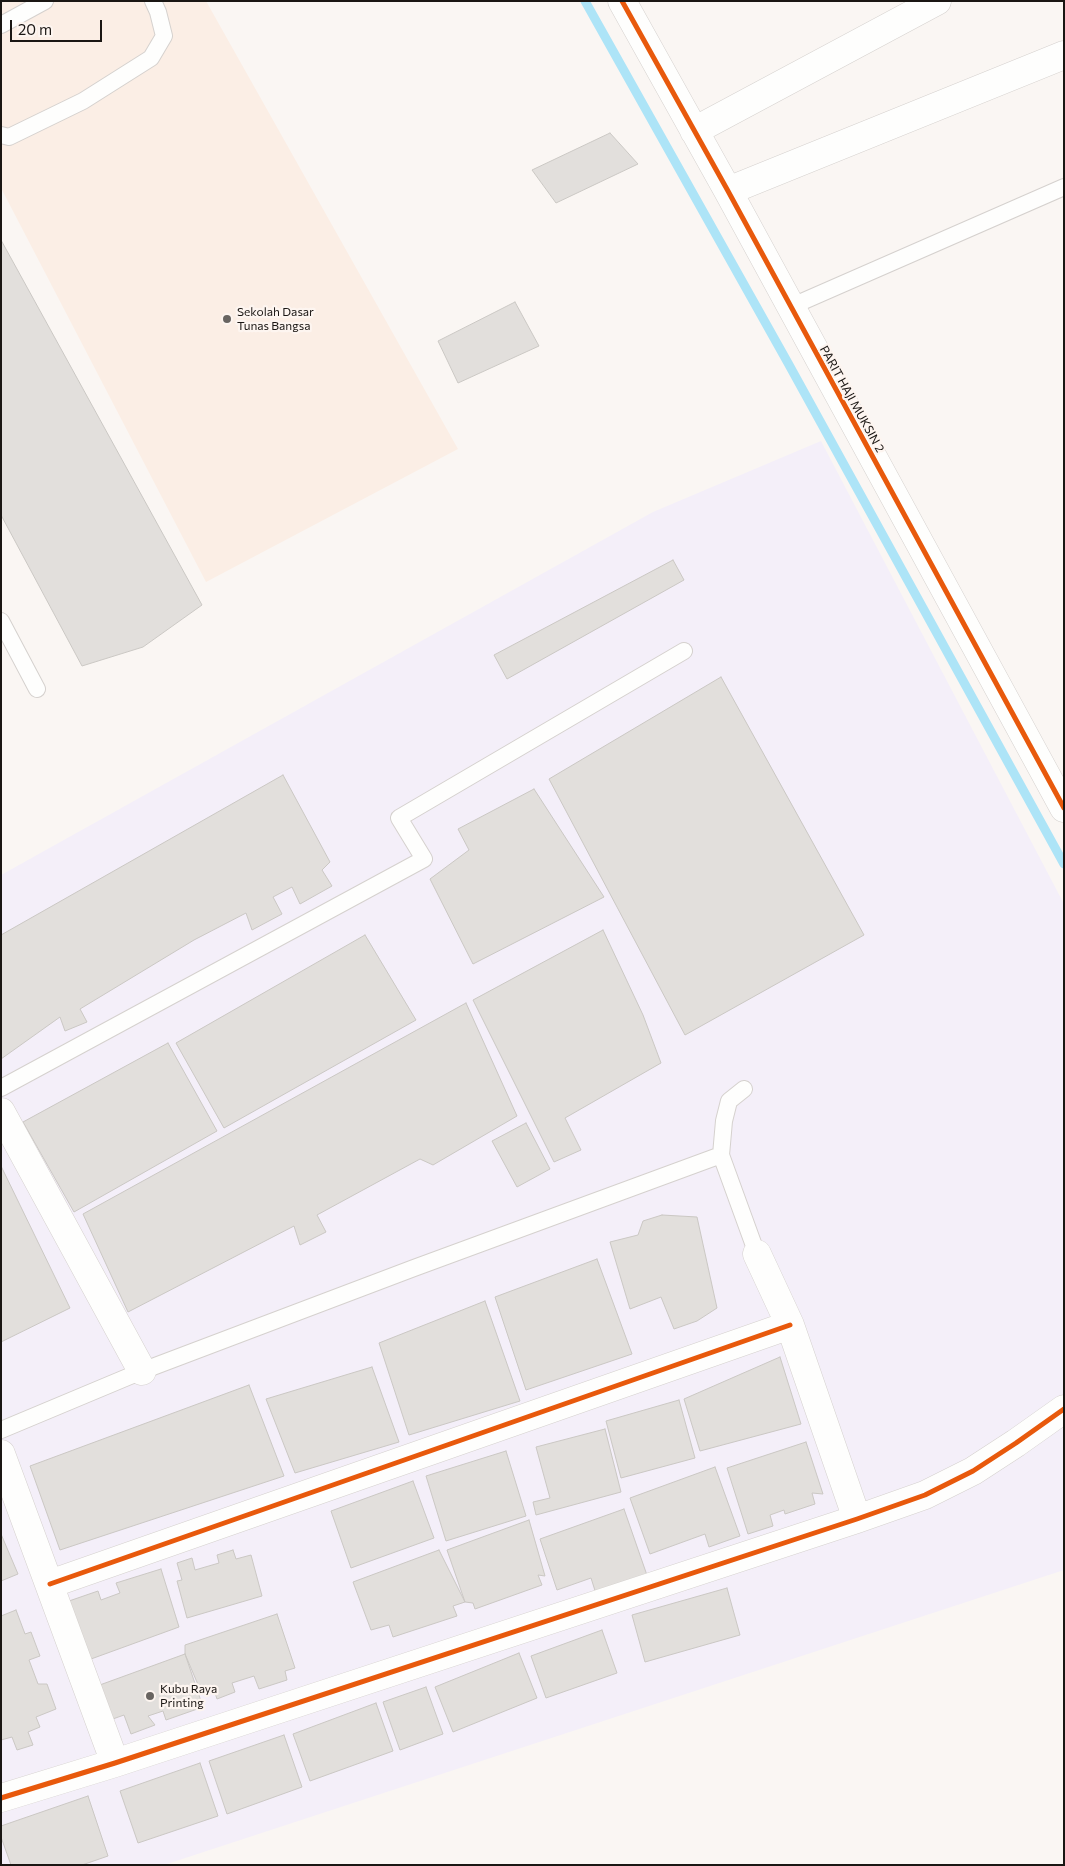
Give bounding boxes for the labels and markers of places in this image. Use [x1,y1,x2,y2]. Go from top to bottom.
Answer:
place label: Sekolah Dasar Tunas Bangsa [237,305,314,333]
marker: Sekolah Dasar Tunas Bangsa [221,313,233,325]
place label: Kubu Raya Printing [160,1682,217,1710]
marker: Kubu Raya Printing [144,1690,156,1702]

